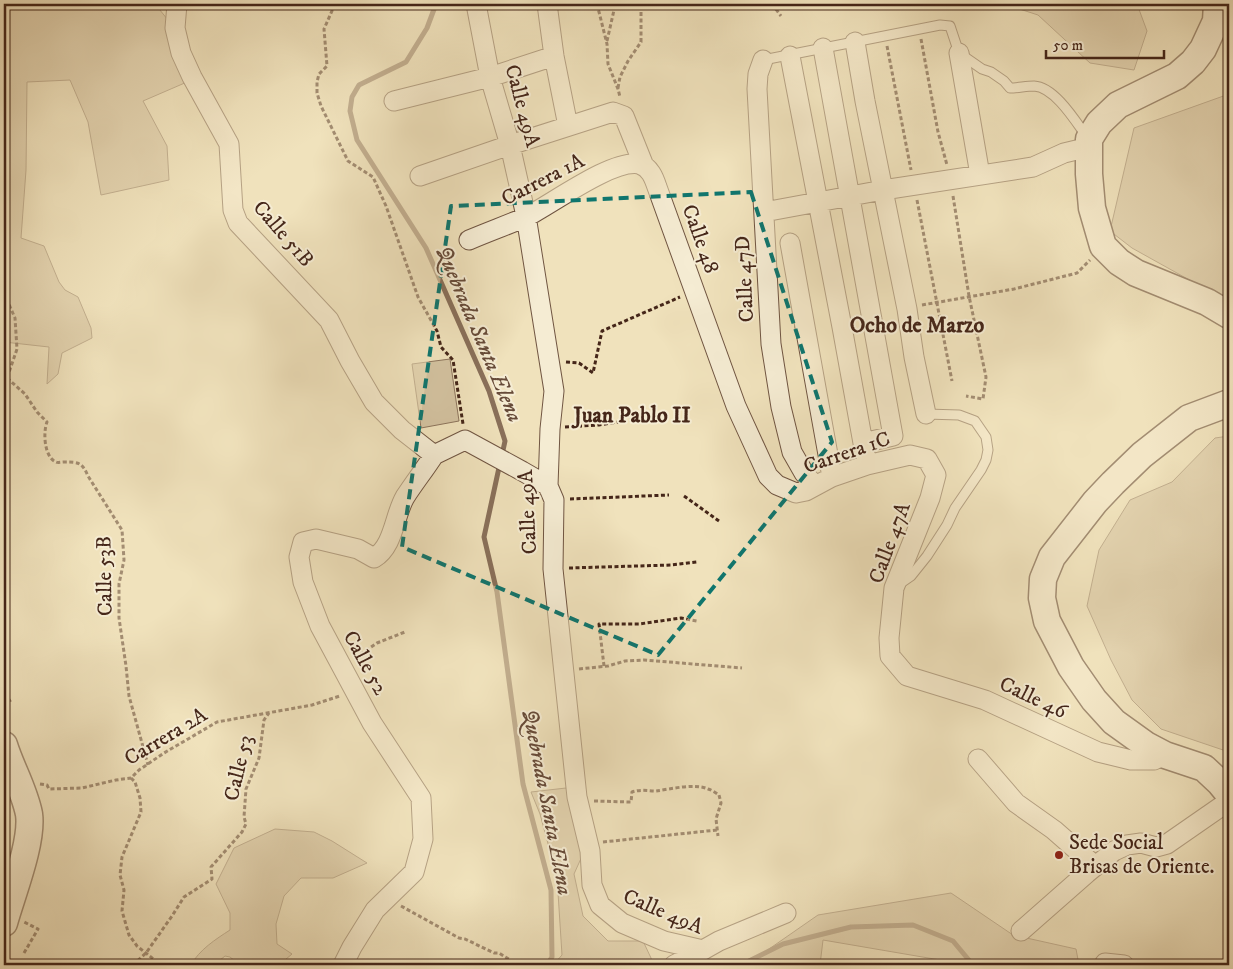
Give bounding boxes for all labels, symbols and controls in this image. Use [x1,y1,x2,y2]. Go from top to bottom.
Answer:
scale bar [1046,28,1163,60]
text: 50 m [1053,36,1083,55]
street label: Calle 49A [498,62,546,151]
street label: Carrera 1A [497,148,589,212]
street label: Calle 51B [247,195,319,273]
street label: Calle 48 [676,201,724,277]
street label: Calle 47D [730,235,760,323]
water label: Quebrada Santa Elena [430,242,528,426]
district label: Ocho de Marzo [850,312,985,339]
district label: Juan Pablo II [571,402,690,429]
street label: Carrera 1C [800,426,894,480]
street label: Calle 49A [513,468,543,555]
street label: Calle 47A [863,498,917,587]
street label: Calle 53B [91,536,119,616]
street label: Calle 52 [337,626,394,700]
street label: Calle 46 [995,671,1072,725]
street label: Carrera 2A [120,702,213,772]
water label: Quebrada Santa Elena [516,707,578,897]
street label: Calle 53 [219,732,259,804]
place label: Sede Social Brisas de Oriente. [1069,830,1215,880]
marker: Sede Social Brisas de Oriente. [1053,849,1065,861]
street label: Calle 49A [619,884,708,941]

